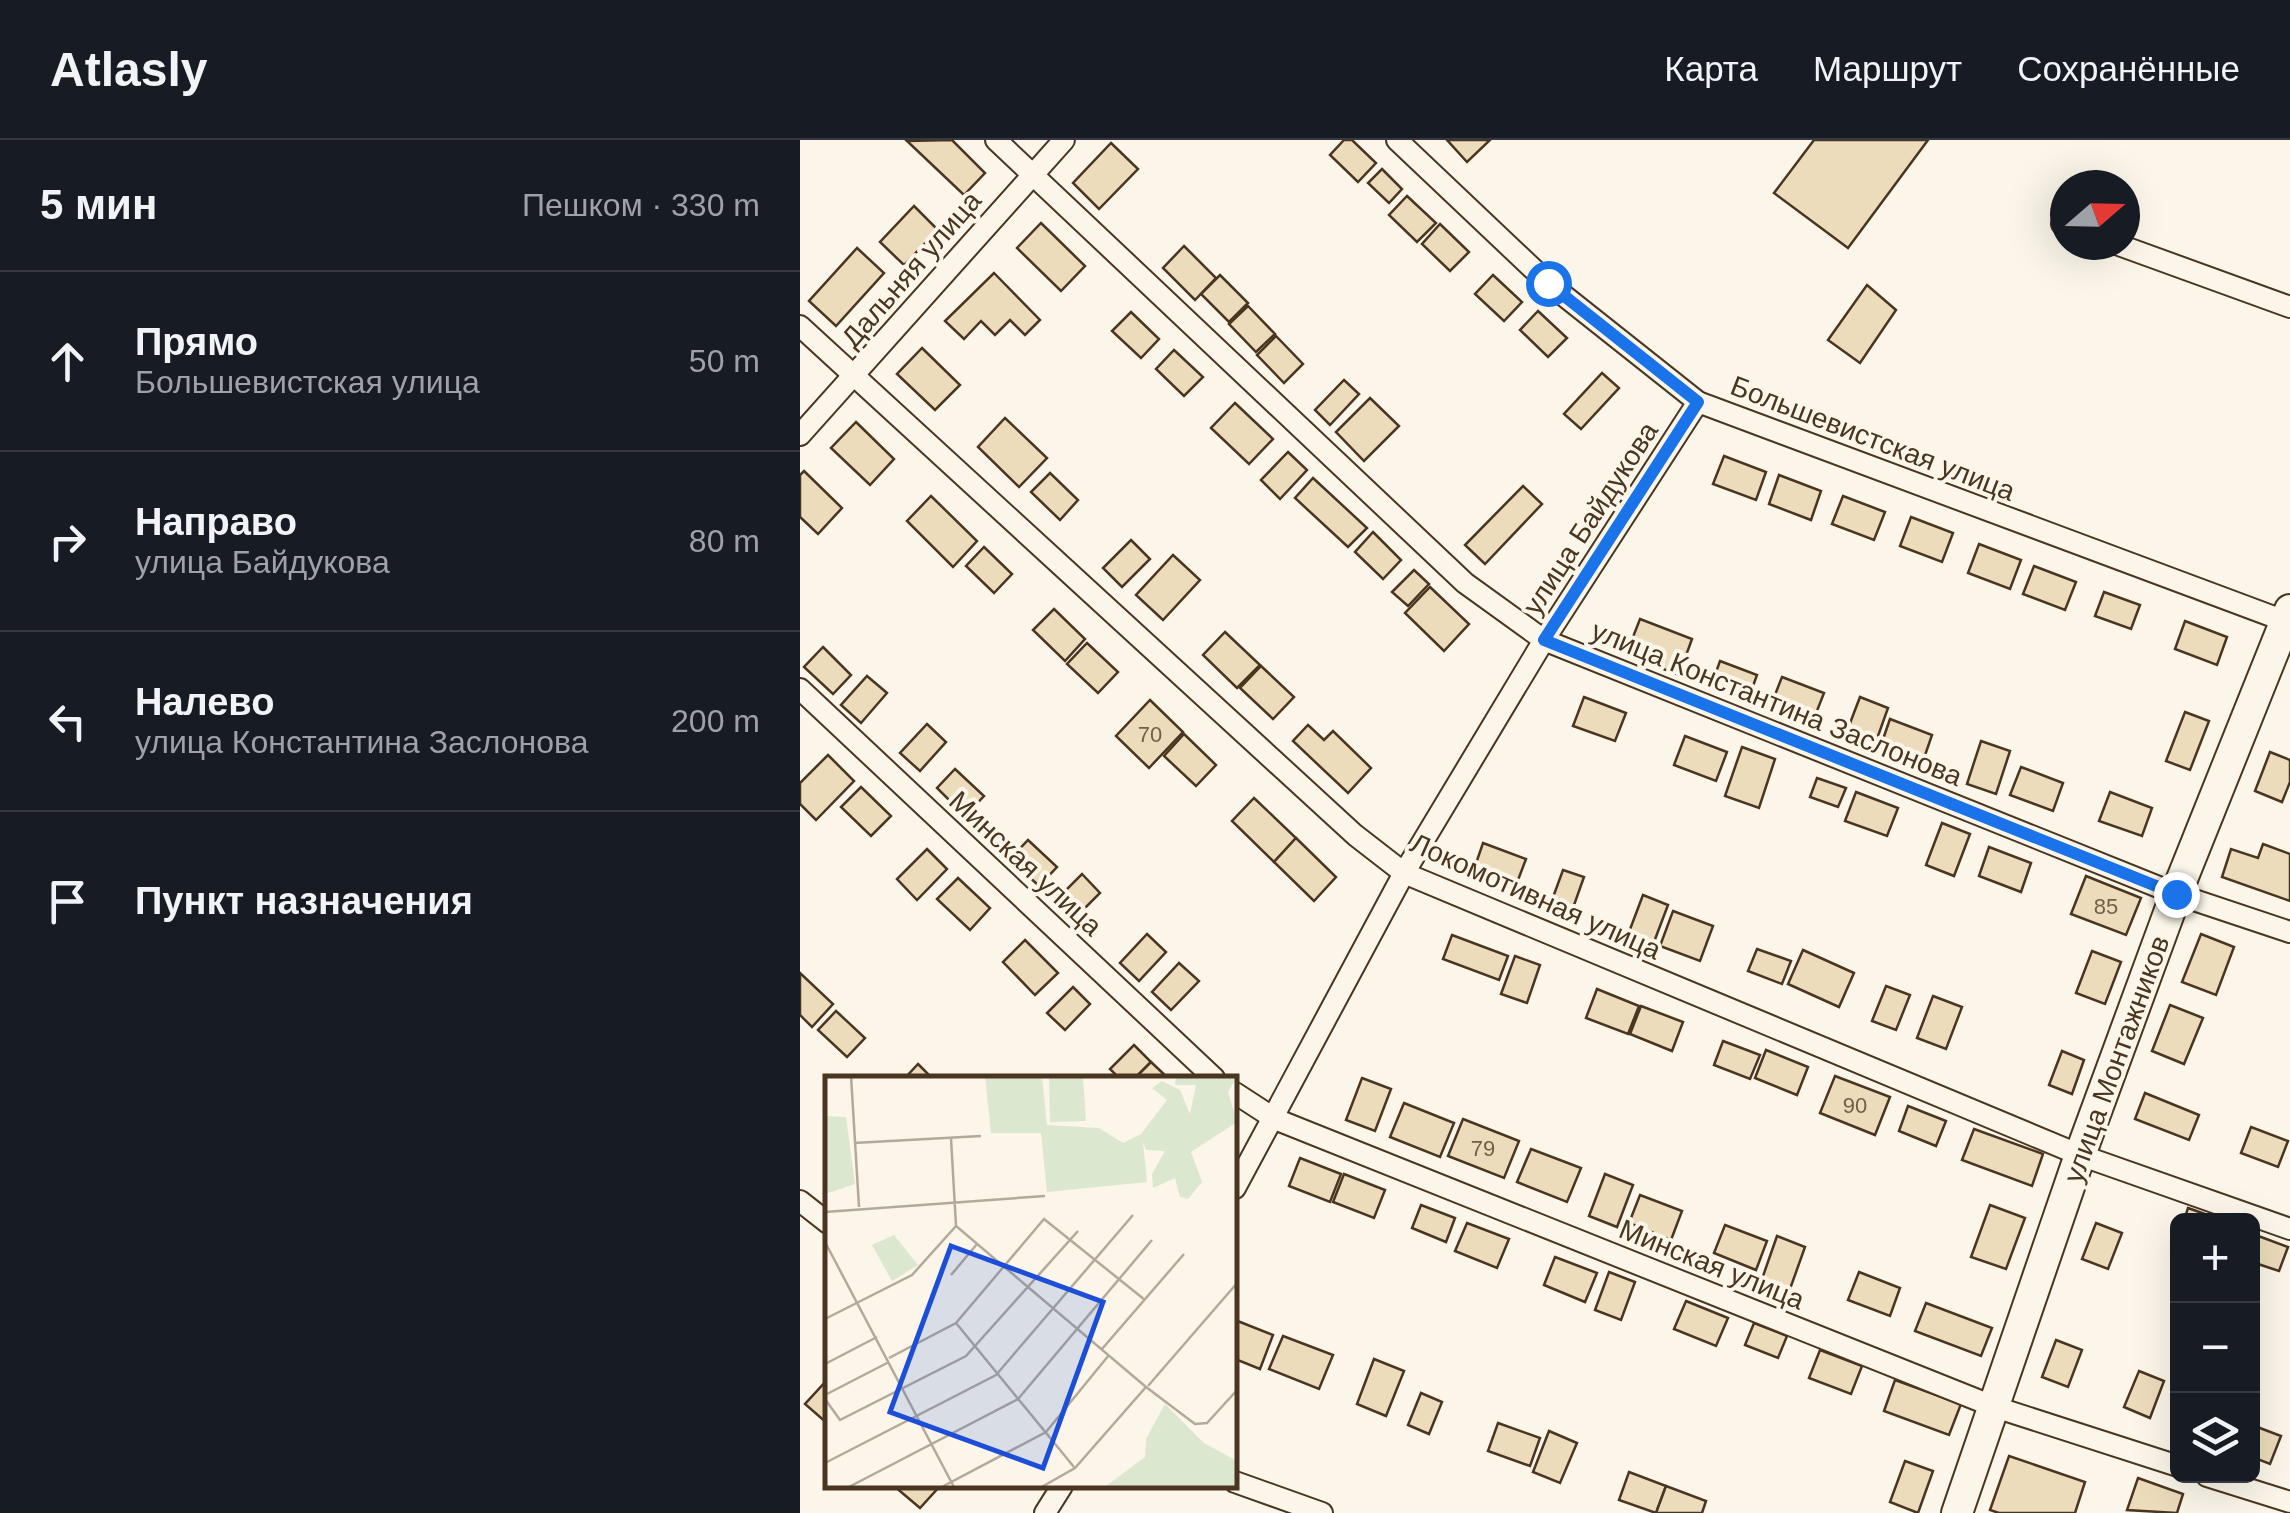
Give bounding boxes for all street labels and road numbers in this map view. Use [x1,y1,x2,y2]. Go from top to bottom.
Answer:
street label: Дальняя улица [835,185,988,353]
street label: Большевистская улица [1726,370,2020,507]
street label: улица Байдукова [1517,416,1664,620]
street label: улица Константина Заслонова [1587,615,1967,792]
street label: Минская улица [943,785,1108,942]
street label: Локомотивная улица [1406,827,1666,966]
street label: улица Монтажников [2057,932,2176,1187]
street label: Минская улица [1615,1213,1809,1316]

